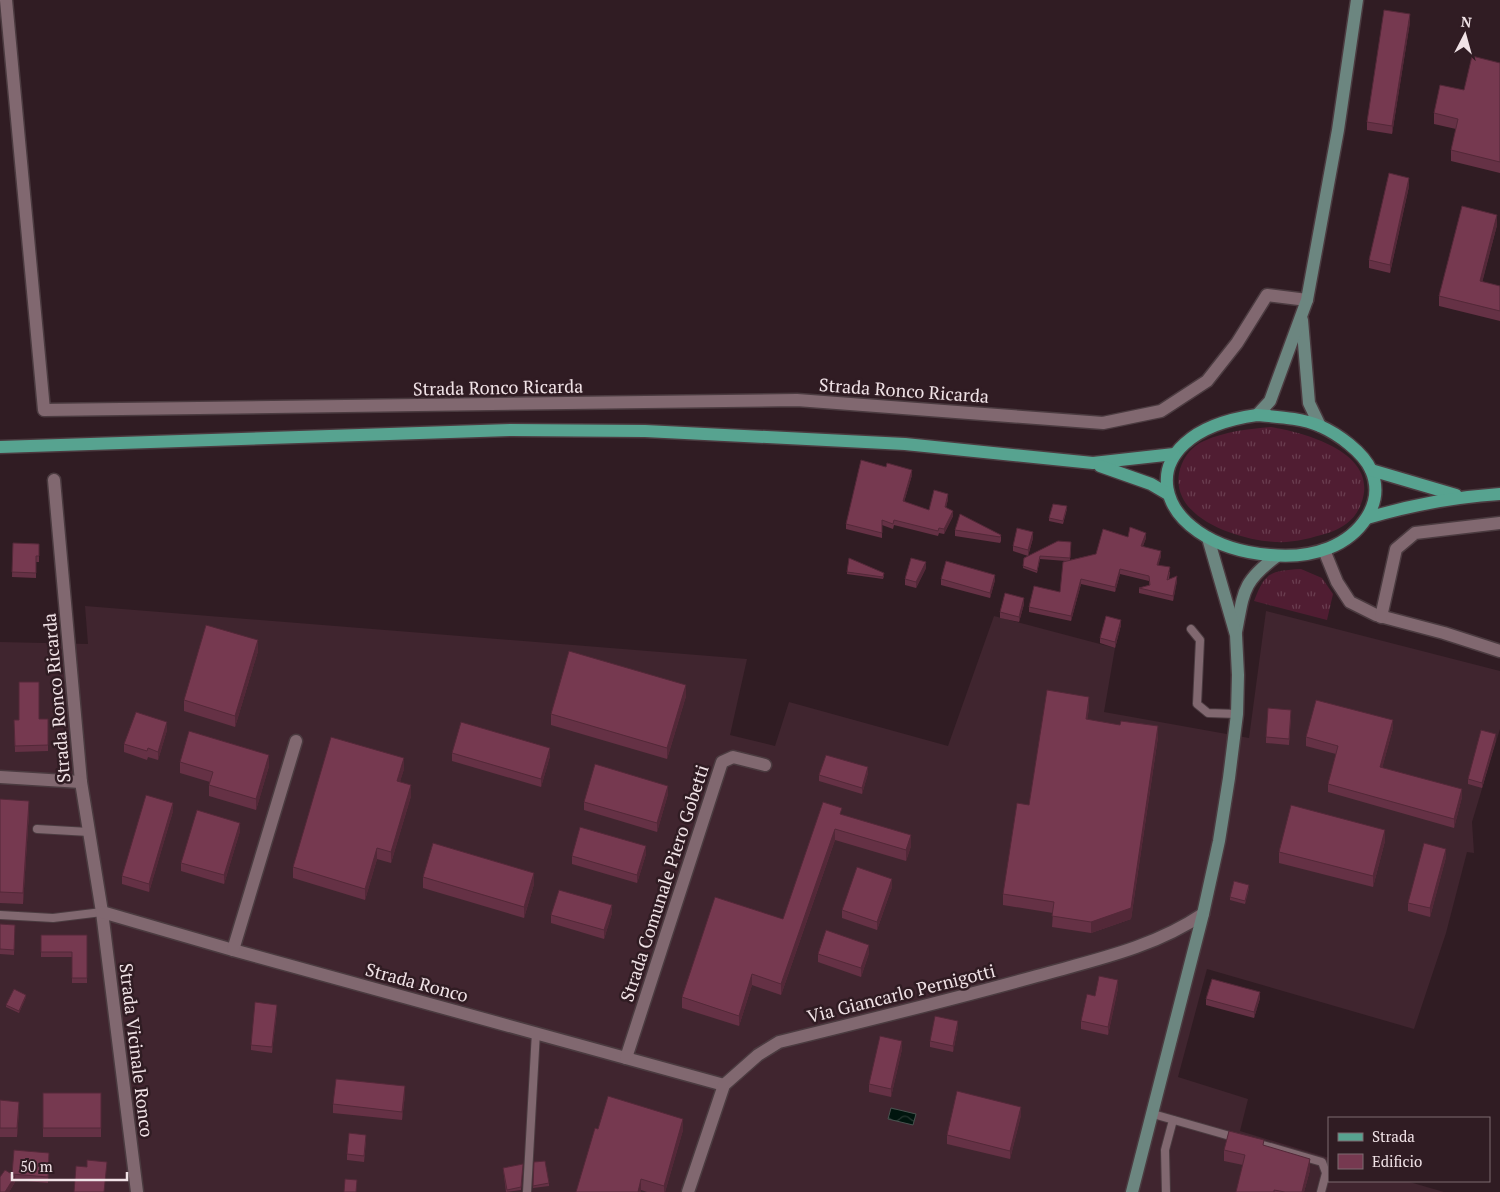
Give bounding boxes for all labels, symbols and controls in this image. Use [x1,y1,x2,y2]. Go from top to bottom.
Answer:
north arrow [1440,10,1490,60]
text: N [1460,12,1473,32]
street label: Strada Ronco Ricarda [818,372,990,408]
street label: Strada Ronco Ricarda [413,374,583,400]
street label: Strada Ronco Ricarda [37,612,75,784]
street label: Strada Comunale Piero Gobetti [614,761,714,1005]
street label: Strada Ronco [363,957,471,1007]
street label: Via Giancarlo Pernigotti [804,958,998,1028]
street label: Strada Vicinale Ronco [114,962,160,1138]
legend [1328,1117,1490,1182]
text: Strada [1372,1126,1415,1146]
scale bar [12,1150,128,1182]
text: Edificio [1372,1151,1422,1171]
text: 50 m [20,1156,53,1176]

